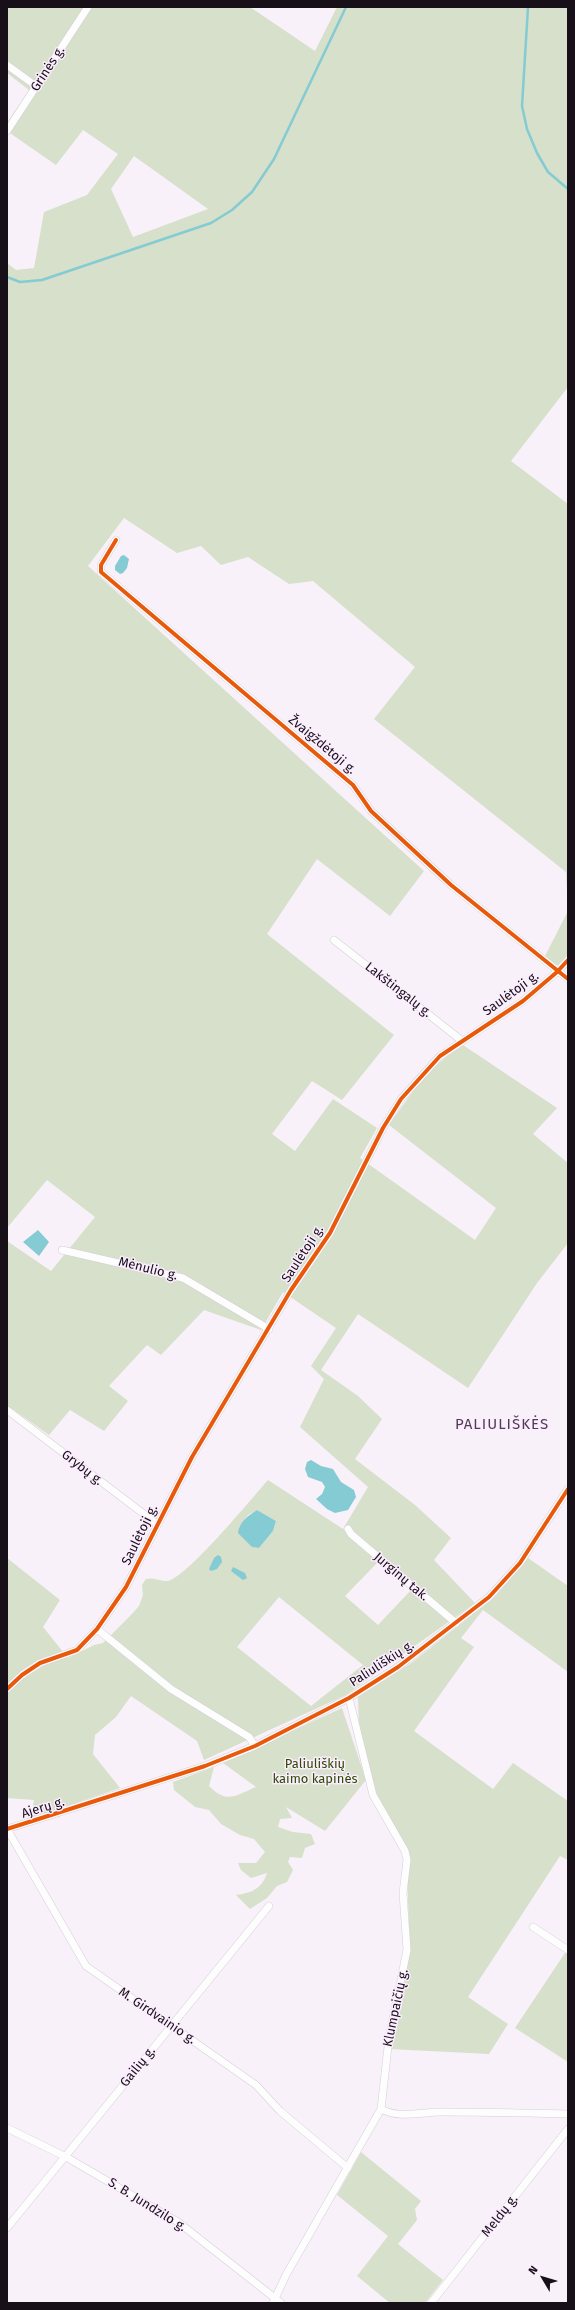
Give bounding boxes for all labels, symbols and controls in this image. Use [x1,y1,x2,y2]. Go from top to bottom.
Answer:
street label: Grinės g. [28,43,68,95]
street label: Žvaigždėtoji g. [285,712,359,778]
street label: Lakštingalų g. [362,959,434,1021]
street label: Saulėtoji g. [480,969,542,1019]
street label: Saulėtoji g. [279,1222,327,1286]
street label: Mėnulio g. [117,1254,179,1284]
district label: PALIULIŠKĖS [455,1416,549,1434]
street label: Grybų g. [58,1447,106,1489]
street label: Saulėtoji g. [119,1502,161,1568]
street label: Jurginų tak. [370,1550,432,1604]
street label: Paliuliškių g. [347,1637,417,1691]
park label: Paliuliškių kaimo kapinės [272,1756,358,1787]
street label: Ajerų g. [20,1794,66,1822]
street label: Klumpaičių g. [380,1968,412,2048]
street label: M. Girdvainio g. [115,1984,199,2048]
street label: Gailių g. [117,2044,159,2090]
street label: S. B. Jundzilo g. [105,2175,189,2235]
street label: Meldų g. [479,2192,521,2240]
north arrow [523,2258,563,2298]
text: N [526,2263,541,2277]

